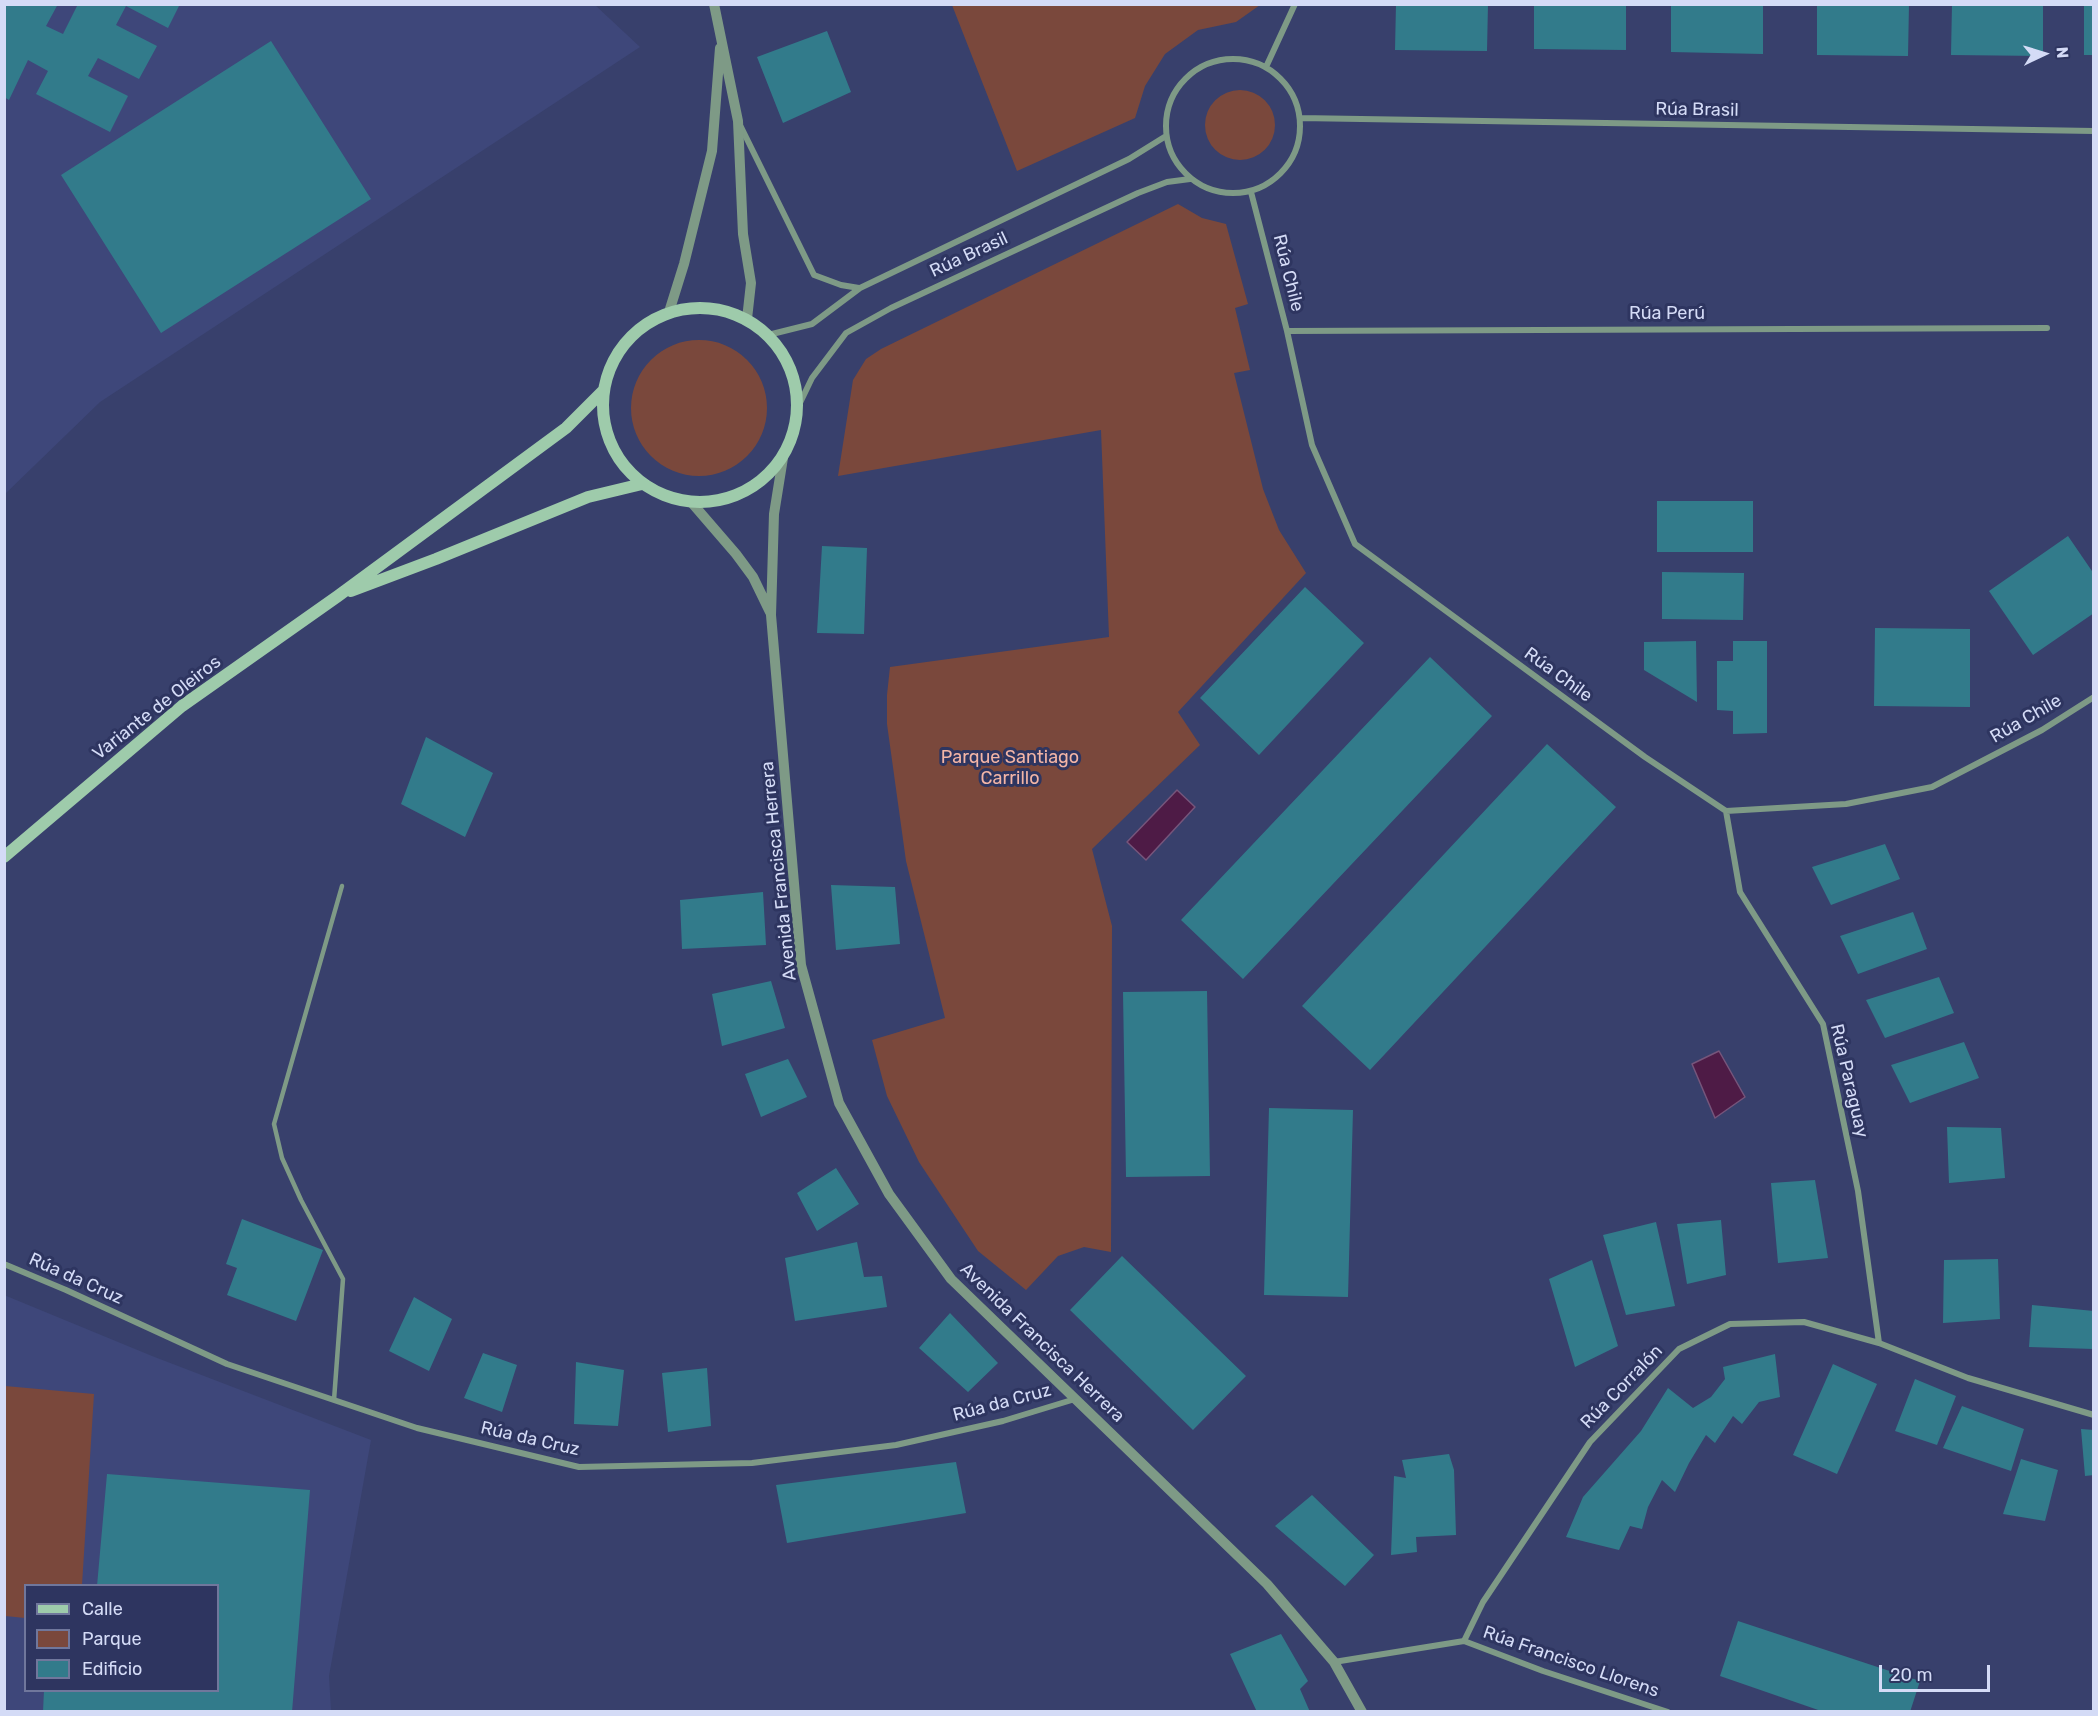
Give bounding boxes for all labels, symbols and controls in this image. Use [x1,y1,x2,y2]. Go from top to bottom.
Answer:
north arrow [2014,24,2074,84]
text: N [2053,46,2072,59]
street label: Rúa Brasil [1655,98,1739,122]
street label: Rúa Brasil [927,228,1011,282]
street label: Rúa Chile [1268,232,1308,314]
street label: Rúa Perú [1629,303,1705,325]
street label: Rúa Chile [1520,643,1596,707]
street label: Variante de Oleiros [89,651,225,765]
street label: Rúa Chile [1987,690,2065,748]
park label: Parque Santiago Carrillo [941,747,1079,789]
street label: Avenida Francisca Herrera [757,760,801,982]
street label: Rúa Paraguay [1825,1022,1873,1140]
street label: Rúa da Cruz [26,1249,126,1309]
street label: Avenida Francisca Herrera [955,1259,1129,1427]
street label: Rúa Corralón [1577,1341,1667,1433]
street label: Rúa da Cruz [950,1380,1054,1426]
street label: Rúa da Cruz [478,1417,582,1461]
legend [24,1584,219,1692]
text: Calle [82,1598,123,1620]
street label: Rúa Francisco Llorens [1480,1622,1662,1702]
text: Parque [82,1628,142,1650]
scale bar [1882,1653,1993,1691]
text: Edificio [82,1658,142,1680]
text: 20 m [1890,1664,1932,1686]

